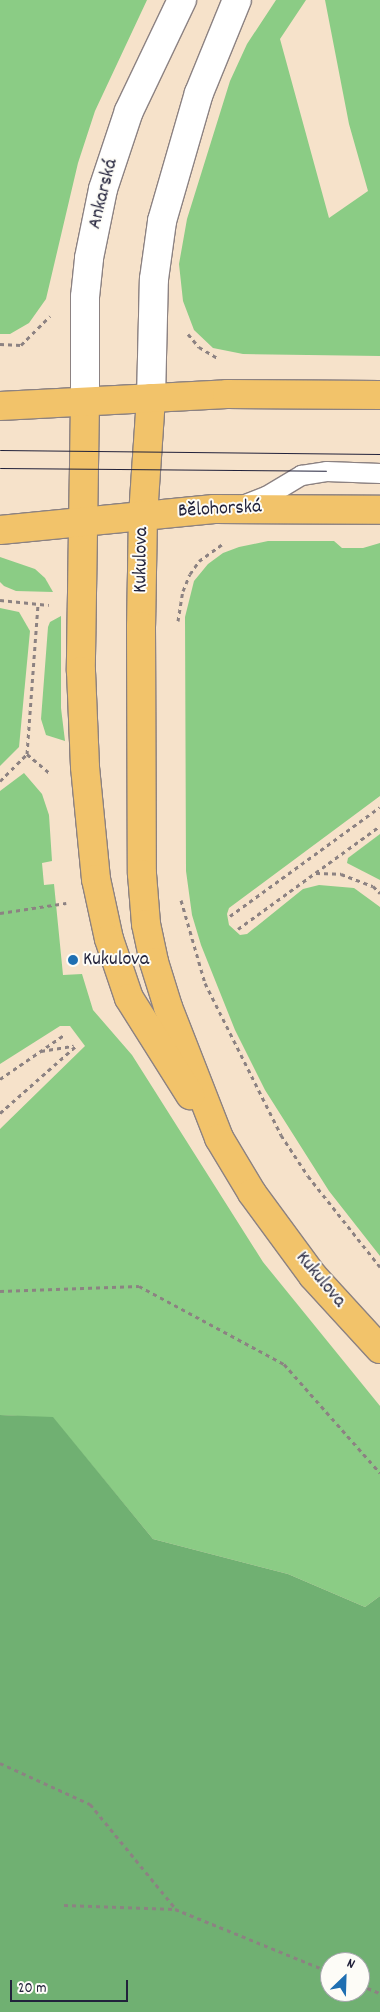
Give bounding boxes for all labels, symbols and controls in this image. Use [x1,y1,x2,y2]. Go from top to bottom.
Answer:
street label: Ankarská [84,156,124,232]
street label: Bělohorská [178,496,262,524]
street label: Kukulova [129,527,155,593]
place label: Kukulova [83,948,149,972]
marker: Kukulova [67,954,79,966]
street label: Kukulova [290,1247,350,1313]
north arrow [320,1952,370,2002]
text: N [343,1954,358,1975]
scale bar [12,1970,130,2002]
text: 20 m [18,1978,46,2000]

